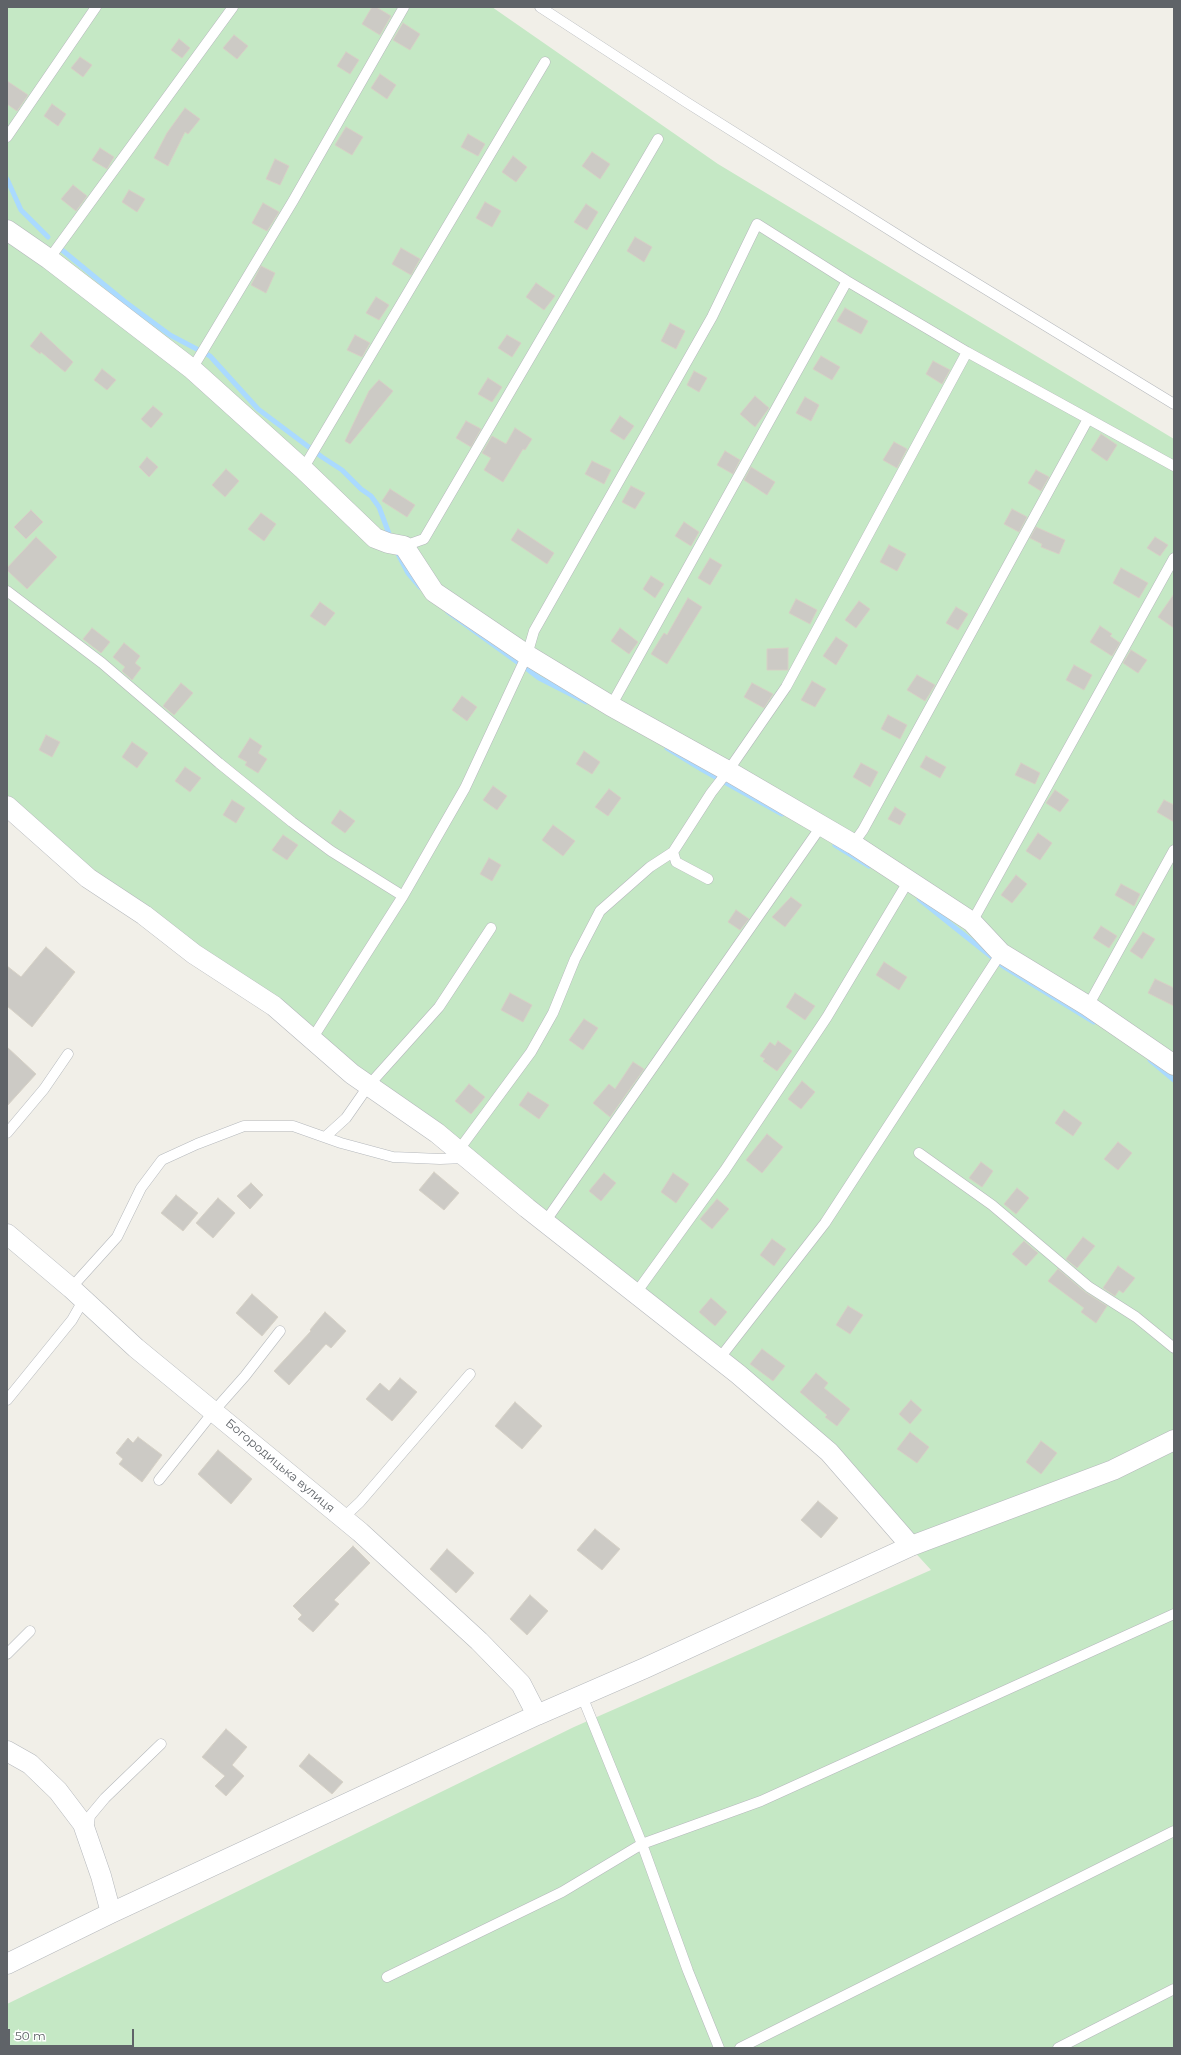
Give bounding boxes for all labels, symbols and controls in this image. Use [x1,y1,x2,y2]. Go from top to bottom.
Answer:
street label: Богородицька вулиця [222,1416,338,1516]
scale bar [10,2021,136,2047]
text: 50 m [15,2028,46,2043]

